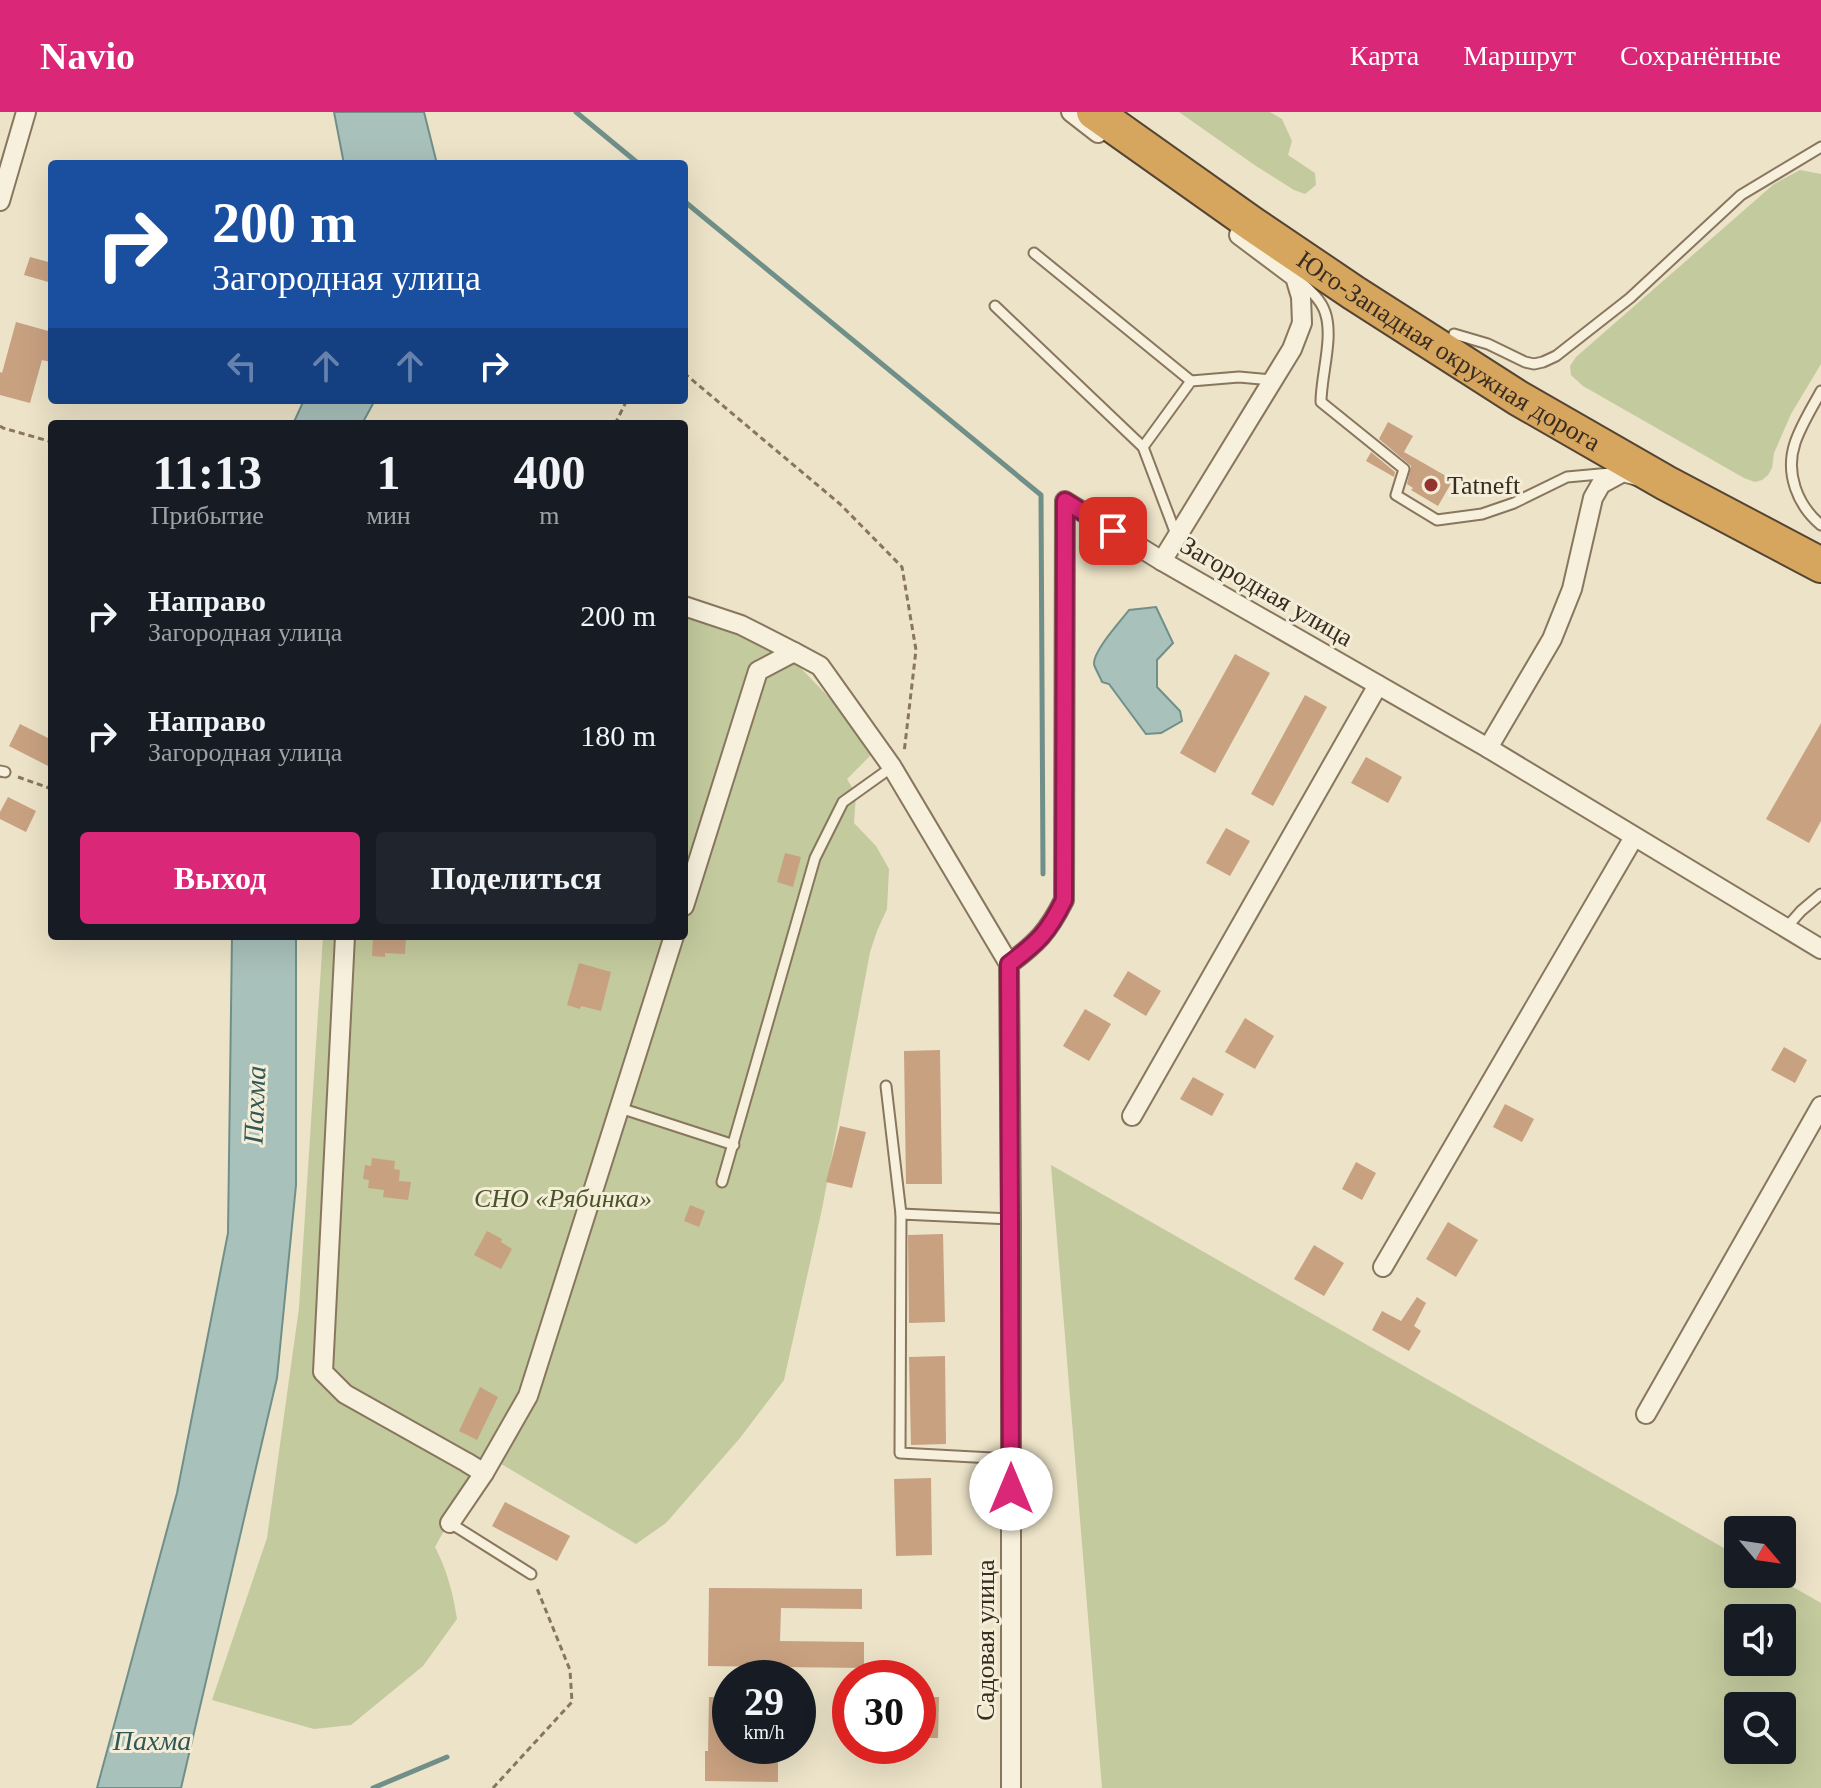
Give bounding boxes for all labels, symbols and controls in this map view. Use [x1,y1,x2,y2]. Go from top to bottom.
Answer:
text: Navio [40,35,135,77]
text: Карта [1350,40,1419,71]
text: Маршрут [1463,40,1576,71]
text: Сохранённые [1620,40,1781,71]
icon: right [80,192,184,296]
text: 200 m [212,192,357,254]
street label: Юго-Западная окружная дорога [1292,245,1606,457]
text: Загородная улица [212,258,481,298]
icon: left [220,344,264,388]
icon: ahead [304,344,348,388]
icon: ahead [388,344,432,388]
icon: right [472,344,516,388]
text: 11:13 [153,446,262,499]
text: 1 [377,446,401,499]
text: 400 [513,446,585,499]
place label: Tatneft [1447,471,1521,500]
marker: Tatneft [1422,476,1440,494]
pin [1079,497,1147,565]
text: Прибытие [151,501,264,530]
text: мин [366,501,411,530]
text: m [539,501,559,530]
icon: arrive [1091,509,1135,553]
street label: Загородная улица [1175,530,1358,653]
text: Направо [148,584,266,617]
icon: right [80,594,124,638]
text: 200 m [580,599,656,632]
text: Загородная улица [148,618,342,647]
text: Направо [148,704,266,737]
icon: right [80,714,124,758]
text: 180 m [580,719,656,752]
text: Загородная улица [148,738,342,767]
button: Выход [80,832,360,924]
button: Поделиться [376,832,656,924]
water label: Пахма [238,1065,271,1146]
park label: СНО «Рябинка» [474,1184,652,1213]
position arrow [969,1447,1053,1531]
north arrow [1724,1516,1796,1588]
map controls [1724,1516,1796,1764]
street label: Садовая улица [971,1559,1000,1721]
button: sound [1724,1604,1796,1676]
speed limit sign: 30 [832,1660,936,1764]
text: 29 [744,1679,784,1724]
button: search [1724,1692,1796,1764]
text: km/h [743,1721,785,1743]
water label: Пахма [112,1725,191,1756]

